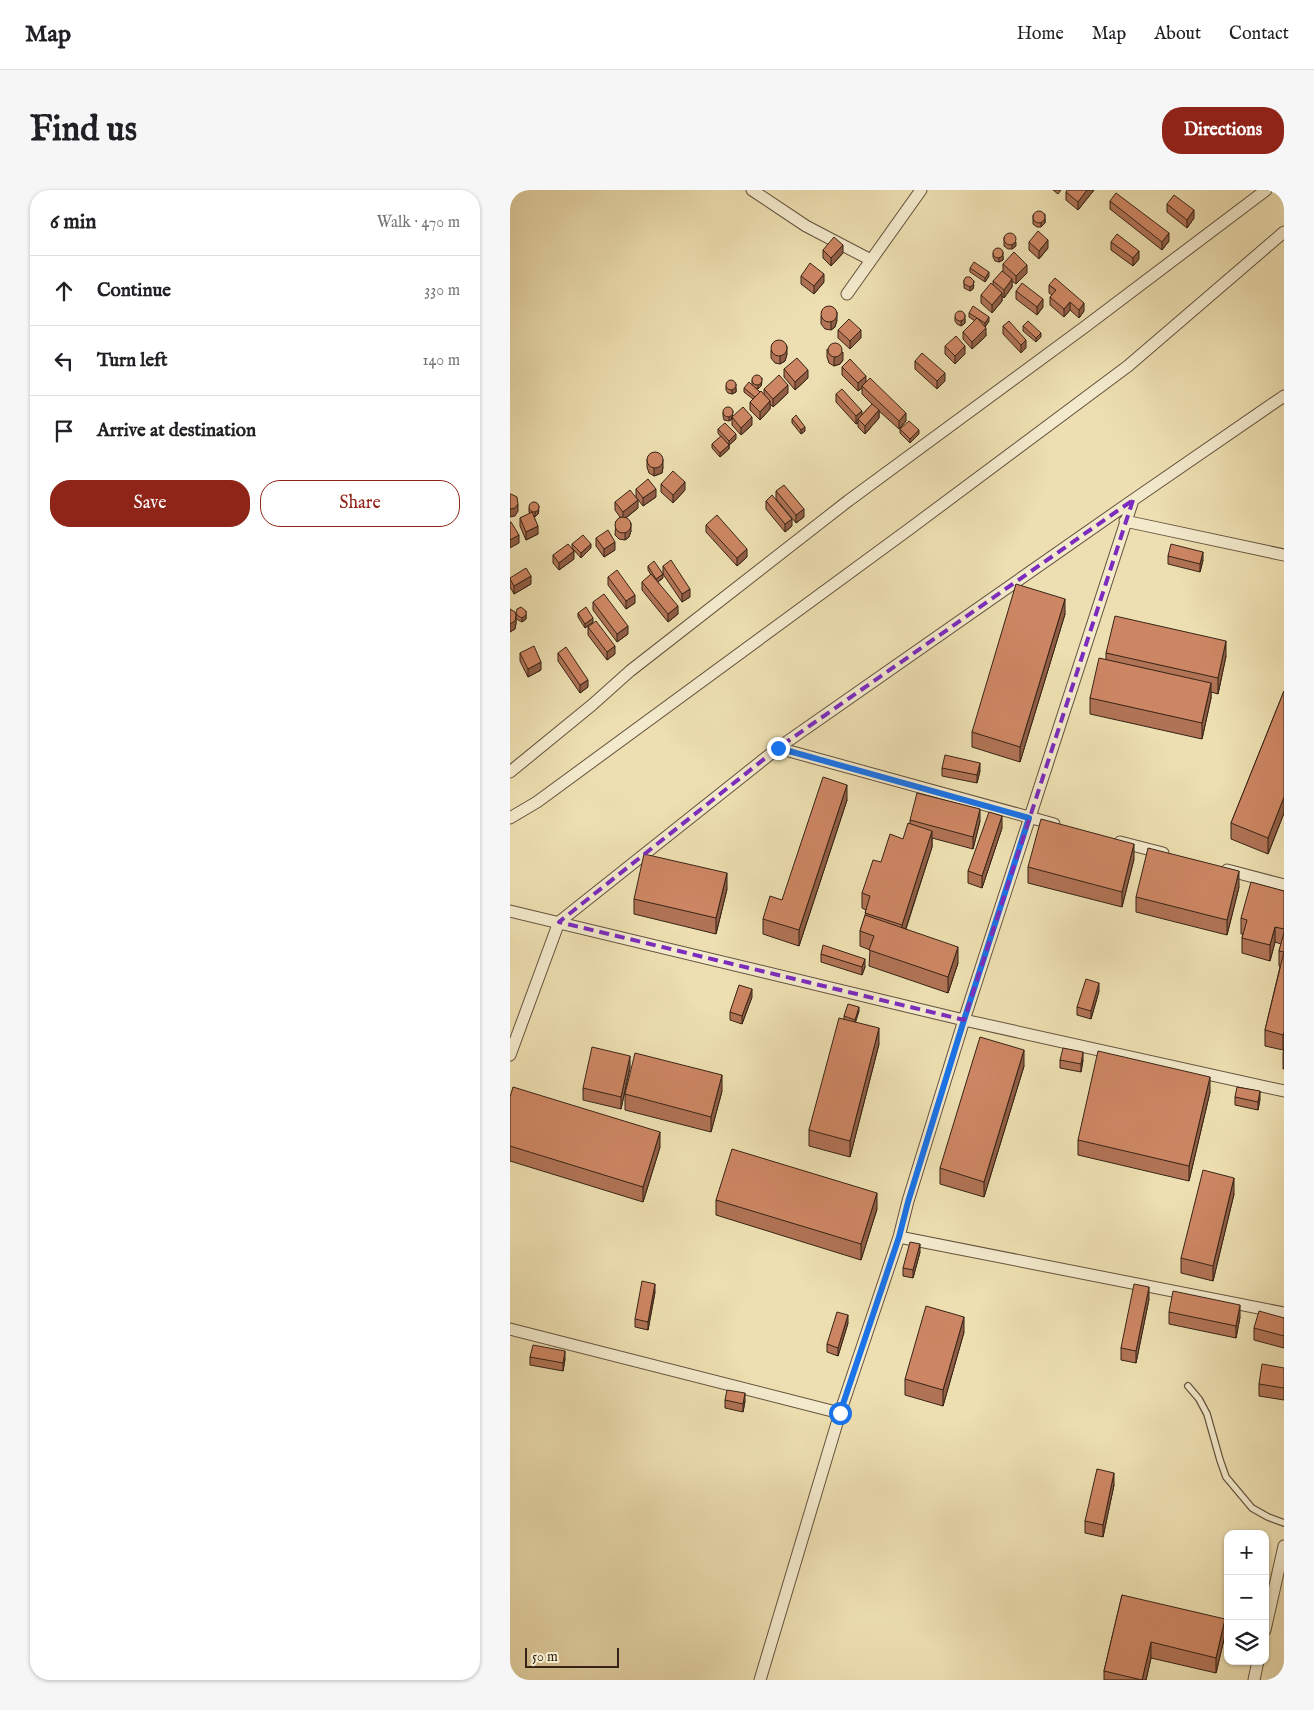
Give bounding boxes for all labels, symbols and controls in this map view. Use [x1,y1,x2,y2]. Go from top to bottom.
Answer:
text: Map [25,19,71,50]
text: Home [1017,23,1064,46]
text: Map [1092,23,1126,46]
text: About [1154,23,1201,46]
text: Contact [1229,23,1289,46]
button: Directions [1162,107,1284,154]
text: Find us [30,108,137,153]
text: 6 min [50,209,96,236]
text: Walk · 470 m [377,213,460,233]
icon: ahead [50,277,78,305]
text: Continue [97,279,171,303]
text: 330 m [424,281,460,301]
icon: left [50,347,78,375]
text: Turn left [97,349,168,373]
text: 140 m [422,351,460,371]
icon: arrive [50,417,78,445]
text: Arrive at destination [97,419,256,443]
button: Save [50,480,250,527]
button: Share [260,480,460,527]
route end [767,737,790,760]
route start [829,1402,852,1425]
map controls [1224,1530,1269,1665]
button: + [1224,1530,1269,1575]
button: − [1224,1575,1269,1620]
button: layers [1224,1620,1269,1665]
scale bar [525,1645,619,1668]
text: 50 m [532,1648,558,1666]

